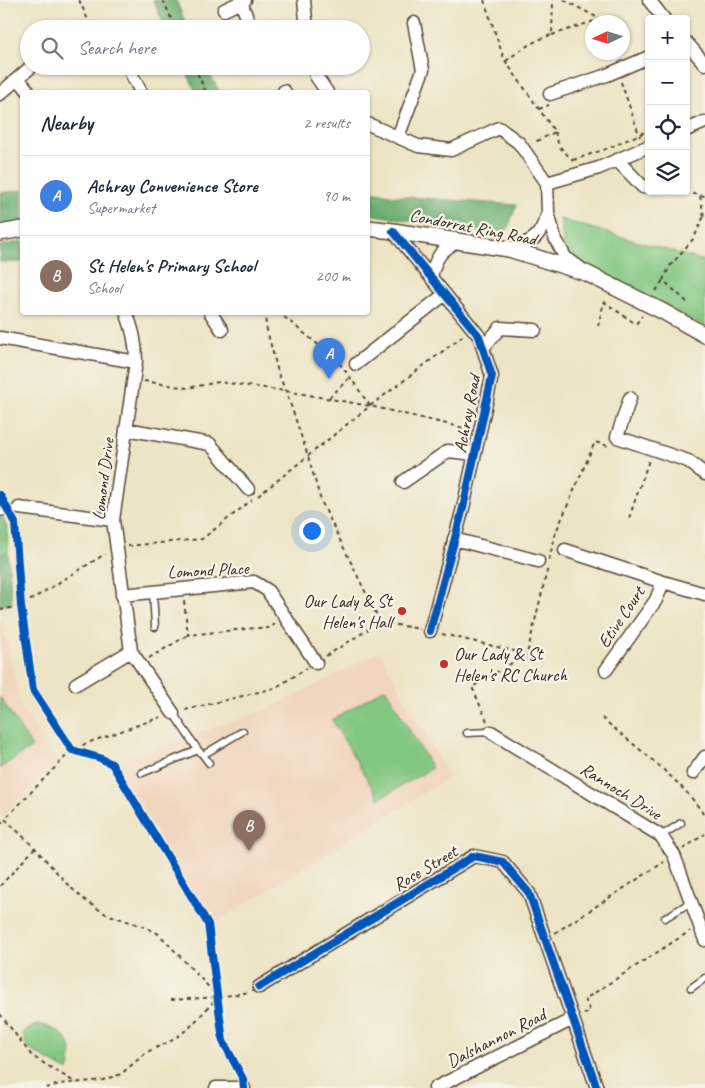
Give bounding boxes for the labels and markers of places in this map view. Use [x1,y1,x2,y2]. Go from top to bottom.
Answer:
pin: A [313,338,345,379]
place label: Our Lady & St Helen's Hall [304,590,395,633]
marker: Our Lady & St Helen's Hall [396,605,408,617]
place label: Our Lady & St Helen's RC Church [454,643,568,686]
marker: Our Lady & St Helen's RC Church [438,658,450,670]
pin: B [233,810,265,851]

